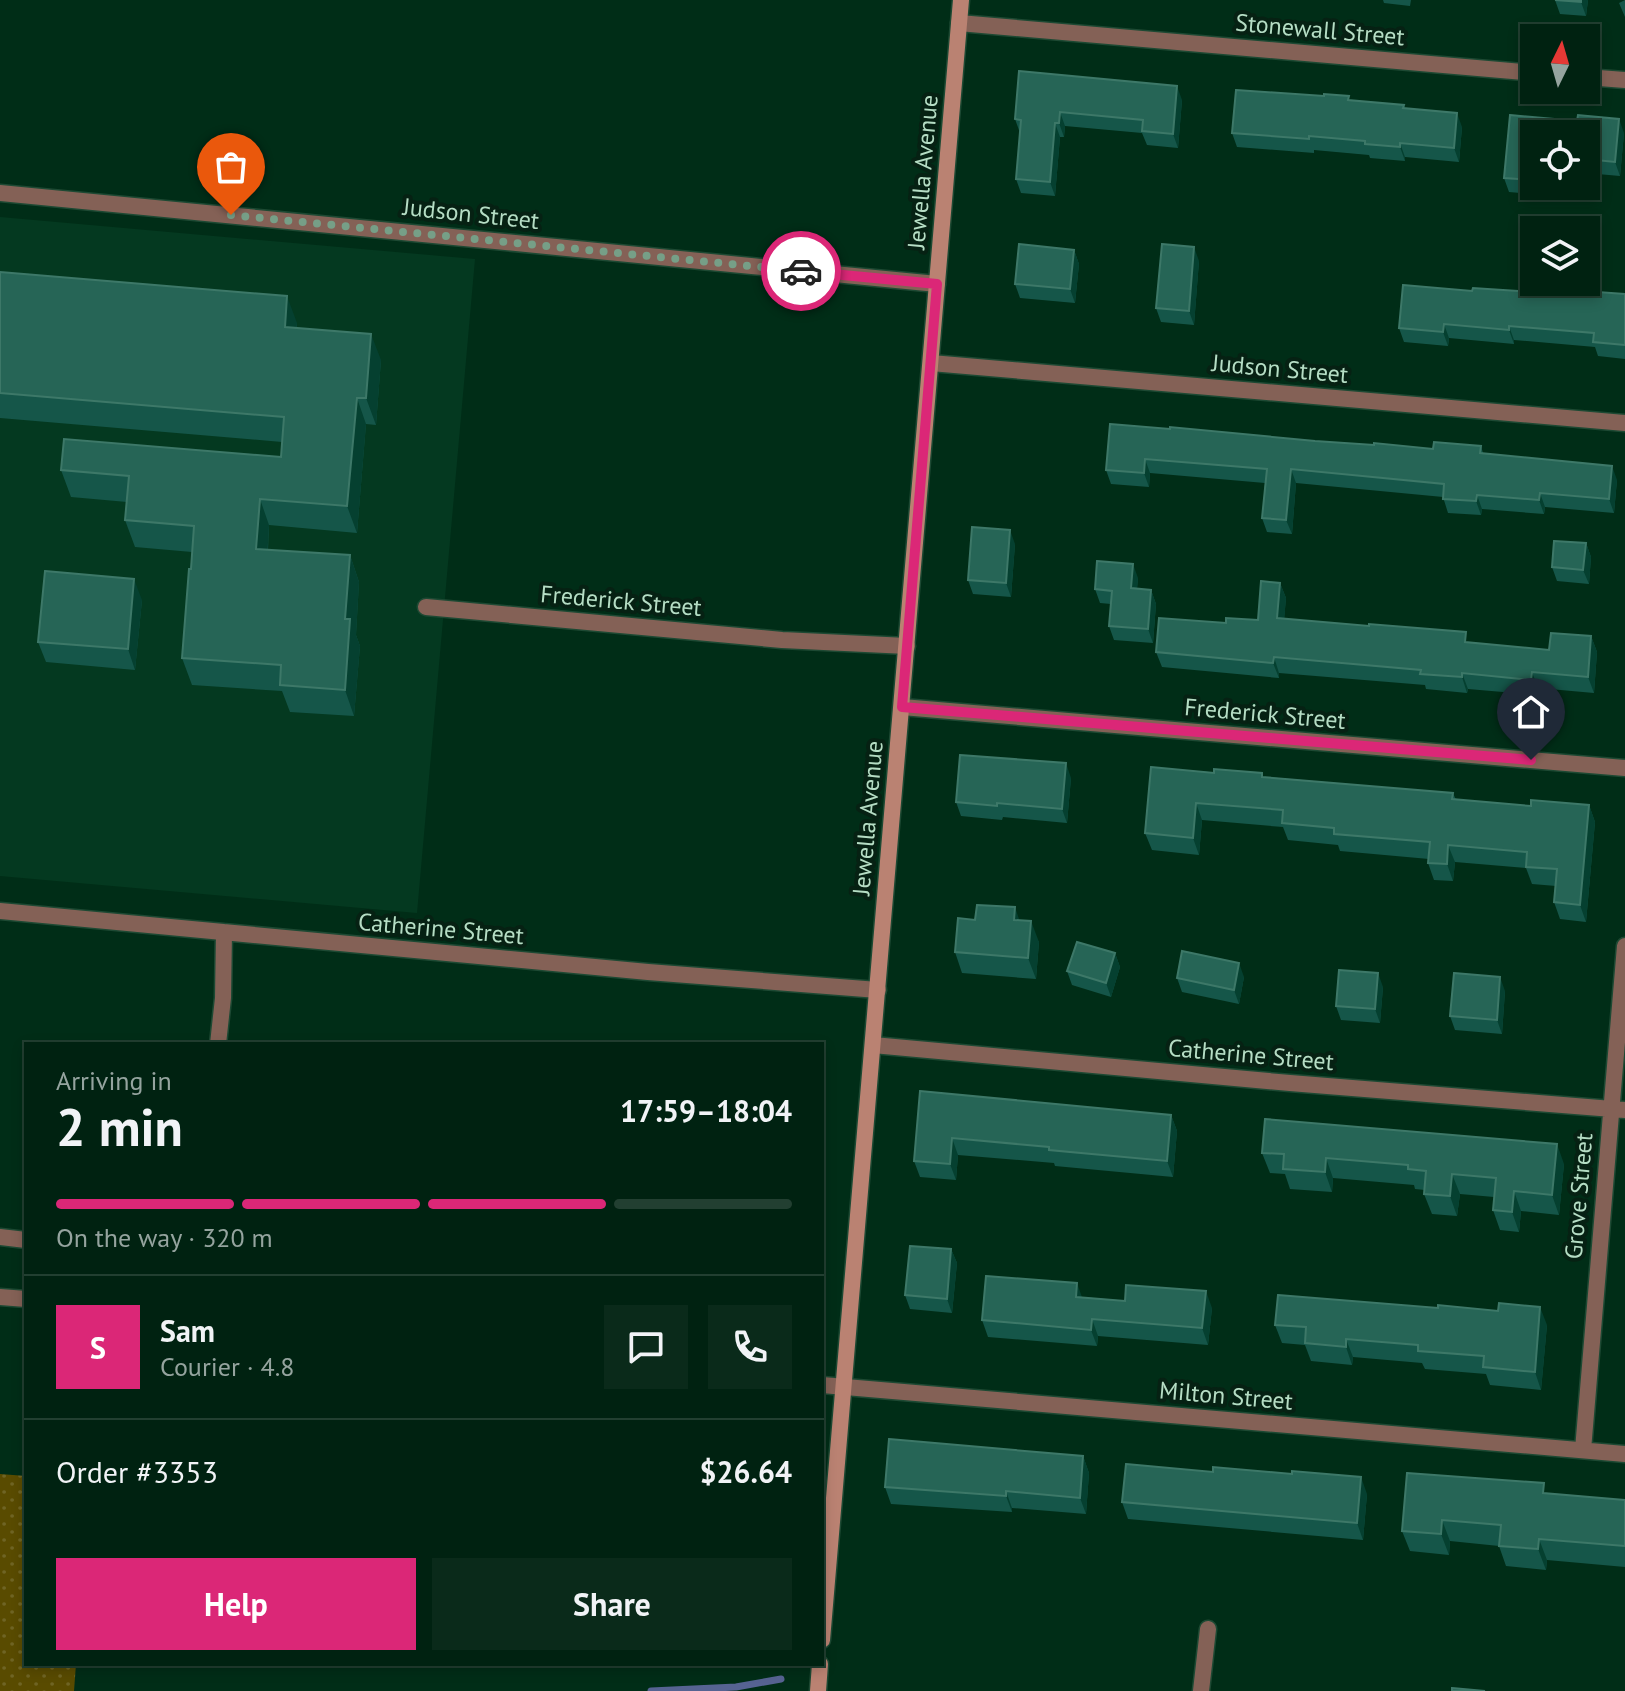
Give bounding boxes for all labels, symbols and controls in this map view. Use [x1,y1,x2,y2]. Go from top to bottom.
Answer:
street label: Stonewall Street [1234,7,1406,52]
north arrow [1520,24,1600,104]
map controls [1520,24,1600,296]
street label: Jewella Avenue [900,93,945,252]
button: locate [1520,120,1600,200]
pin [197,133,265,215]
icon: bag [209,145,253,189]
street label: Judson Street [400,191,541,236]
button: layers [1520,216,1600,296]
courier [761,231,841,311]
icon: car [779,249,823,293]
street label: Judson Street [1210,347,1349,390]
street label: Frederick Street [539,578,703,623]
pin [1497,678,1565,760]
icon: home [1509,690,1553,734]
street label: Frederick Street [1183,691,1347,736]
street label: Jewella Avenue [845,739,890,898]
street label: Catherine Street [357,906,525,951]
street label: Catherine Street [1167,1032,1335,1077]
text: Arriving in [56,1064,172,1097]
text: 17:59–18:04 [620,1091,792,1130]
text: 2 min [56,1093,183,1160]
street label: Grove Street [1558,1132,1599,1260]
text: On the way · 320 m [56,1221,273,1254]
button: chat [604,1305,688,1389]
button: phone [708,1305,792,1389]
text: Sam [160,1311,215,1350]
text: S [90,1328,106,1367]
text: Courier · 4.8 [160,1350,294,1383]
street label: Milton Street [1158,1374,1294,1417]
text: Order #3353 [56,1452,218,1491]
text: $26.64 [700,1452,792,1491]
button: Help [56,1558,416,1650]
button: Share [432,1558,792,1650]

